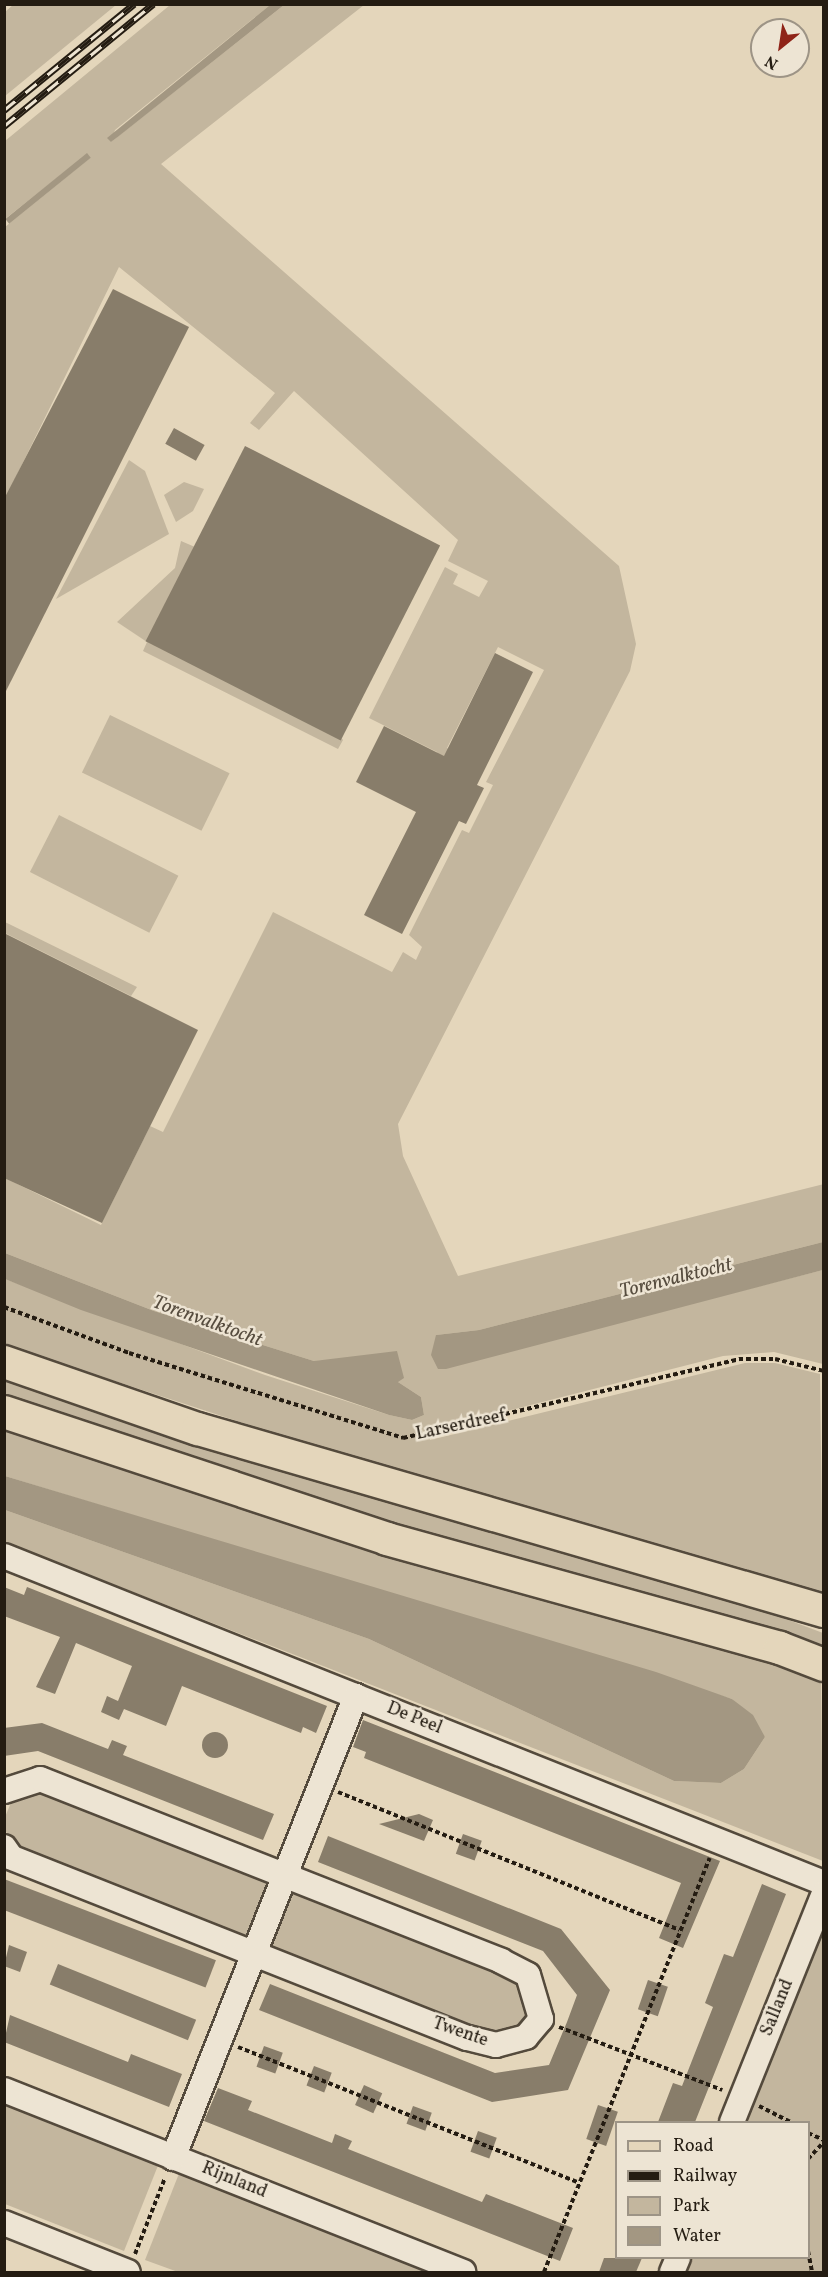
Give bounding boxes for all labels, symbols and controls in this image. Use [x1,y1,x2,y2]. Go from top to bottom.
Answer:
north arrow [750,18,810,78]
text: N [761,49,783,74]
water label: Torenvalktocht [617,1253,735,1305]
water label: Torenvalktocht [149,1291,265,1353]
street label: Larserdreef [414,1406,508,1446]
street label: De Peel [383,1698,445,1740]
street label: Salland [757,1976,799,2040]
street label: Twente [429,2013,491,2053]
legend [615,2121,810,2259]
text: Road [673,2134,714,2159]
street label: Rijnland [198,2158,270,2204]
text: Railway [673,2164,737,2189]
text: Park [673,2194,710,2219]
text: Water [673,2224,721,2249]

